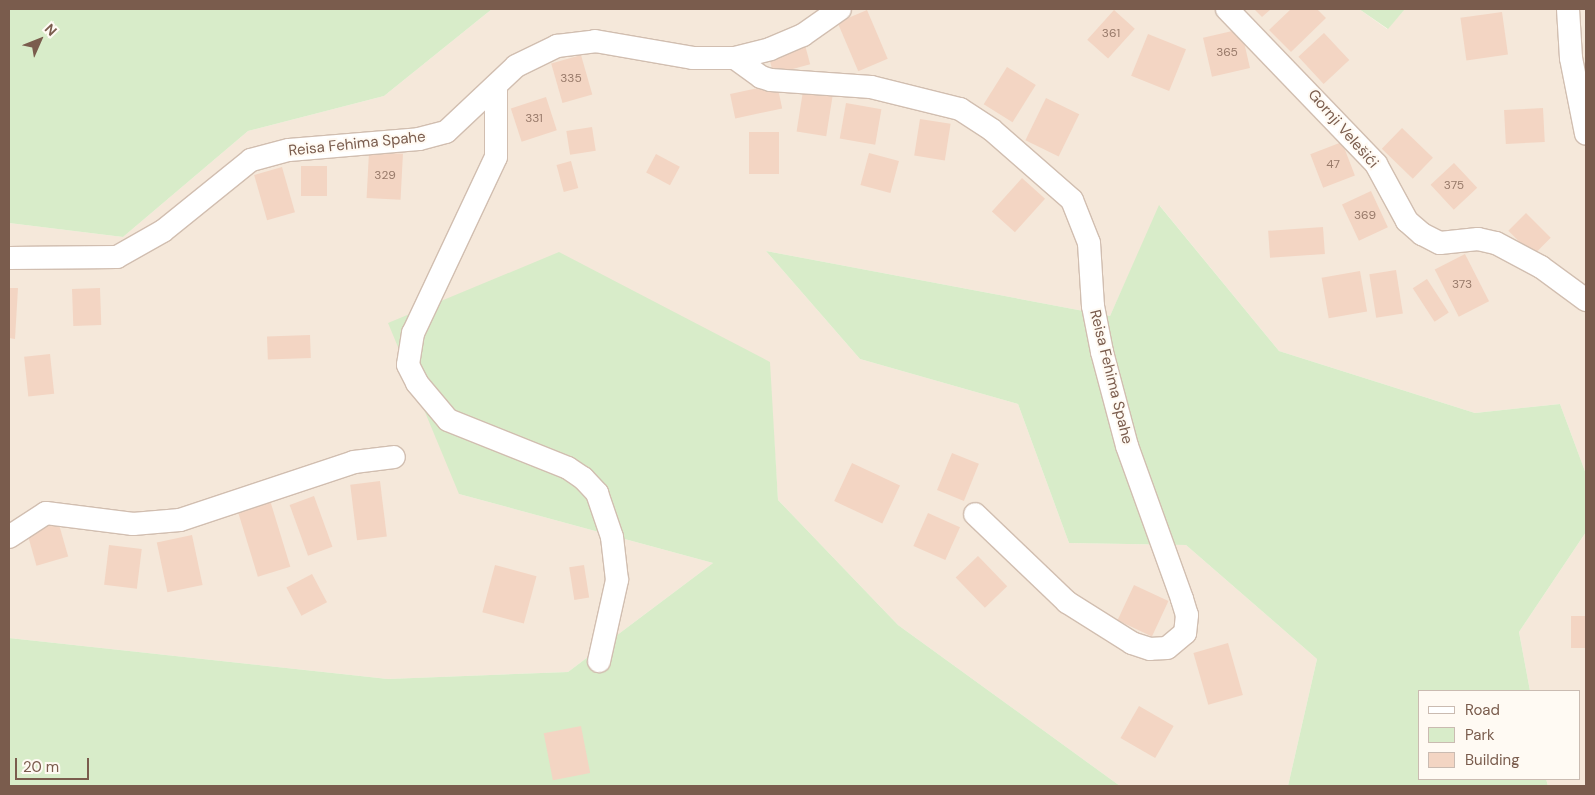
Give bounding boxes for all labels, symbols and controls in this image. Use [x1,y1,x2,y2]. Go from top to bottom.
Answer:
north arrow [15,15,65,65]
text: N [41,20,61,40]
house number: 361 [1102,27,1120,41]
house number: 365 [1216,46,1238,60]
house number: 335 [560,72,582,86]
street label: Gornji Velešići [1304,86,1382,172]
house number: 331 [525,112,543,126]
street label: Reisa Fehima Spahe [288,128,426,160]
house number: 47 [1326,158,1340,172]
house number: 329 [374,169,396,183]
house number: 375 [1444,179,1464,193]
house number: 369 [1354,209,1376,223]
house number: 373 [1452,278,1472,292]
street label: Reisa Fehima Spahe [1086,308,1136,446]
legend [1418,690,1580,780]
text: Road [1465,700,1500,720]
text: Park [1465,725,1495,745]
scale bar [18,748,91,780]
text: Building [1465,750,1520,770]
text: 20 m [23,757,59,777]

